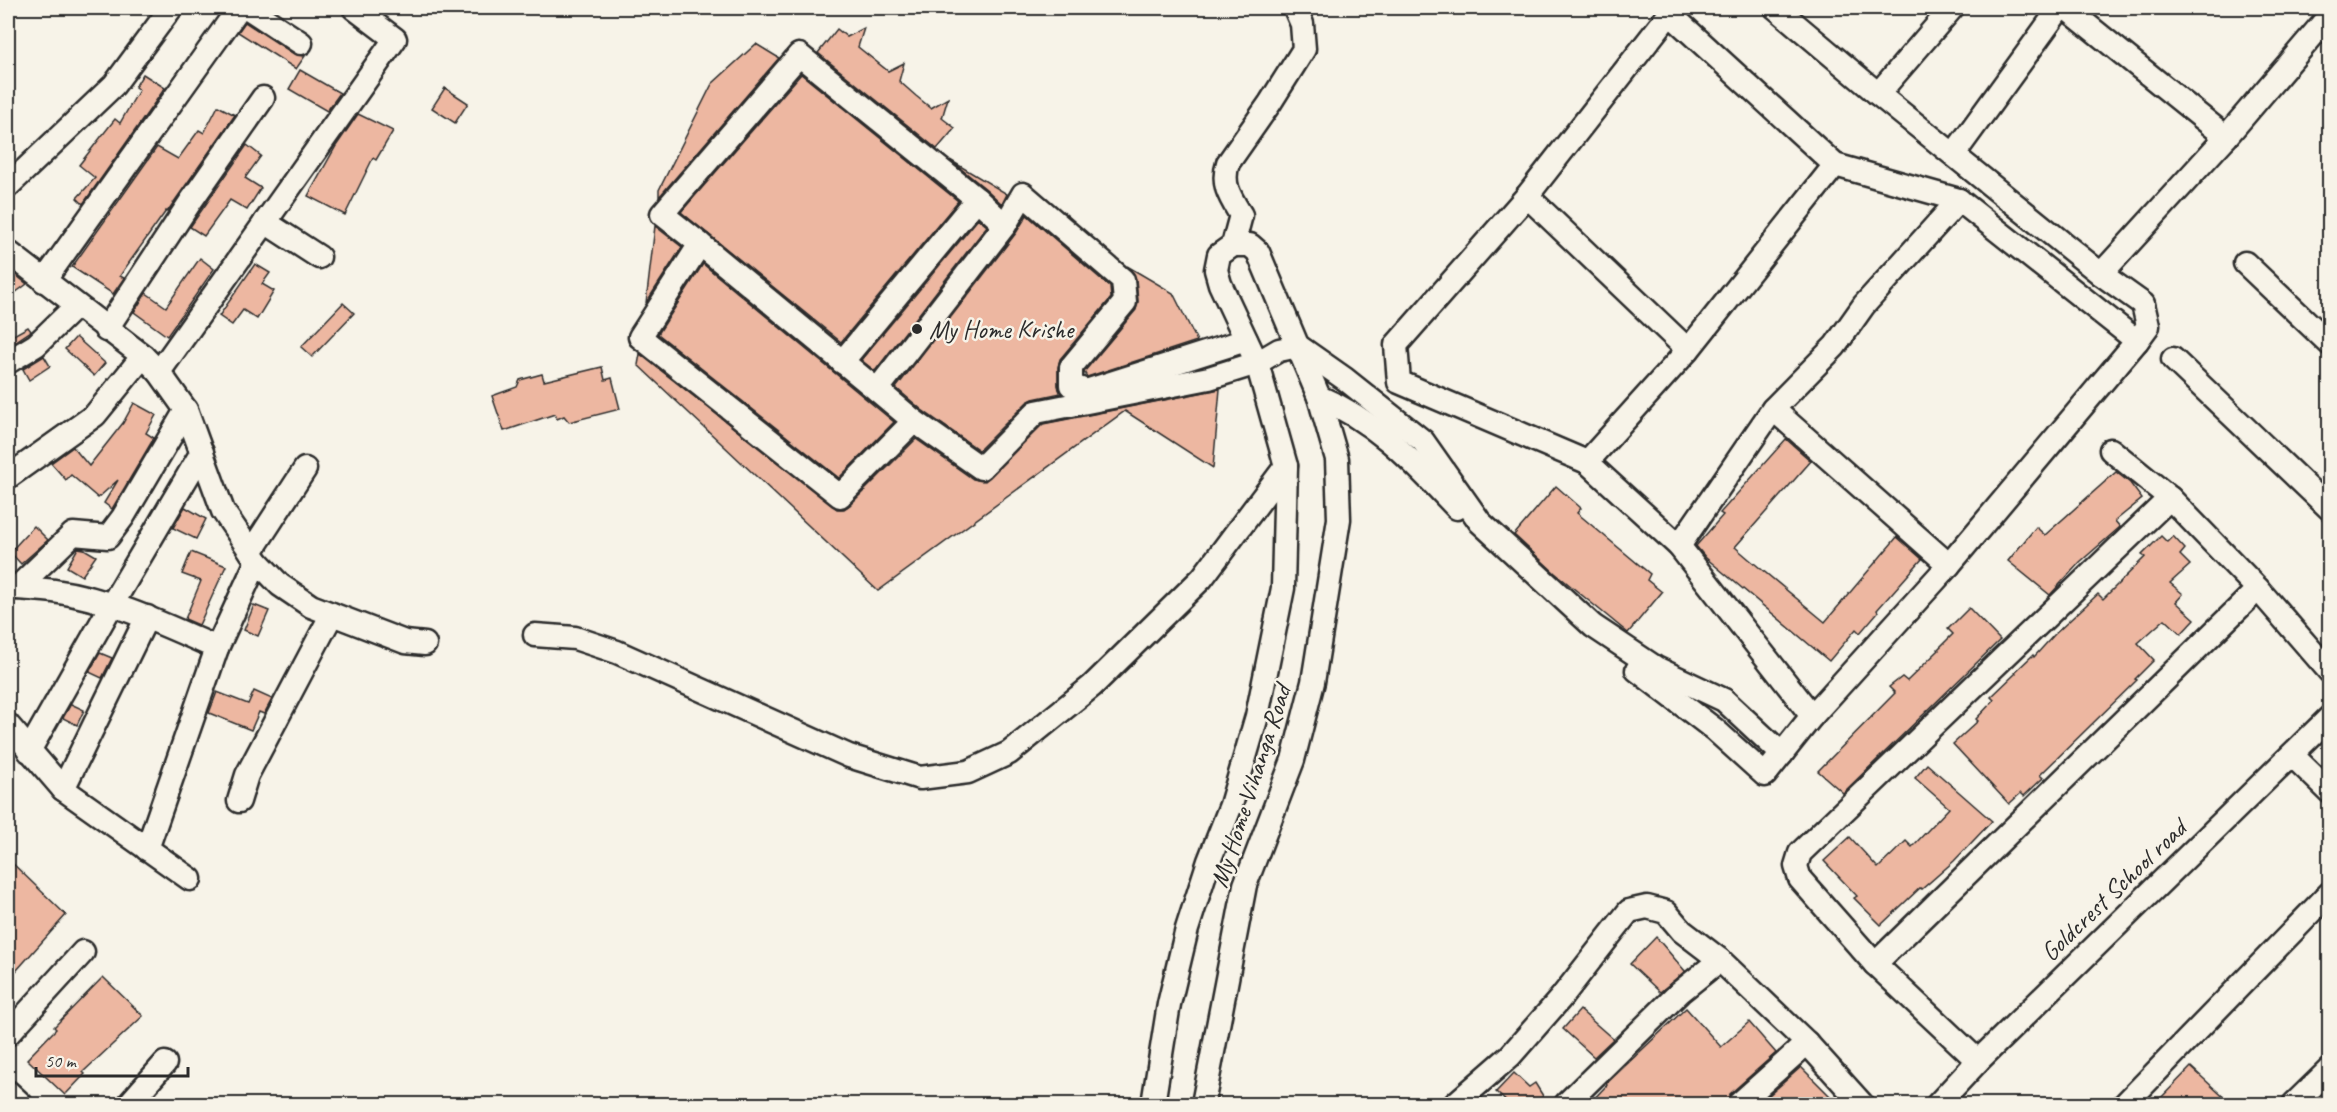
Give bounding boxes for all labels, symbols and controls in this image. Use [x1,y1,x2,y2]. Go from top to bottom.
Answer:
place label: My Home Krishe [929,313,1076,346]
marker: My Home Krishe [910,322,924,336]
street label: My Home Vihanga Road [1202,677,1300,892]
street label: Goldcrest School road [2034,810,2196,968]
scale bar [36,1040,188,1078]
text: 50 m [45,1050,78,1072]

